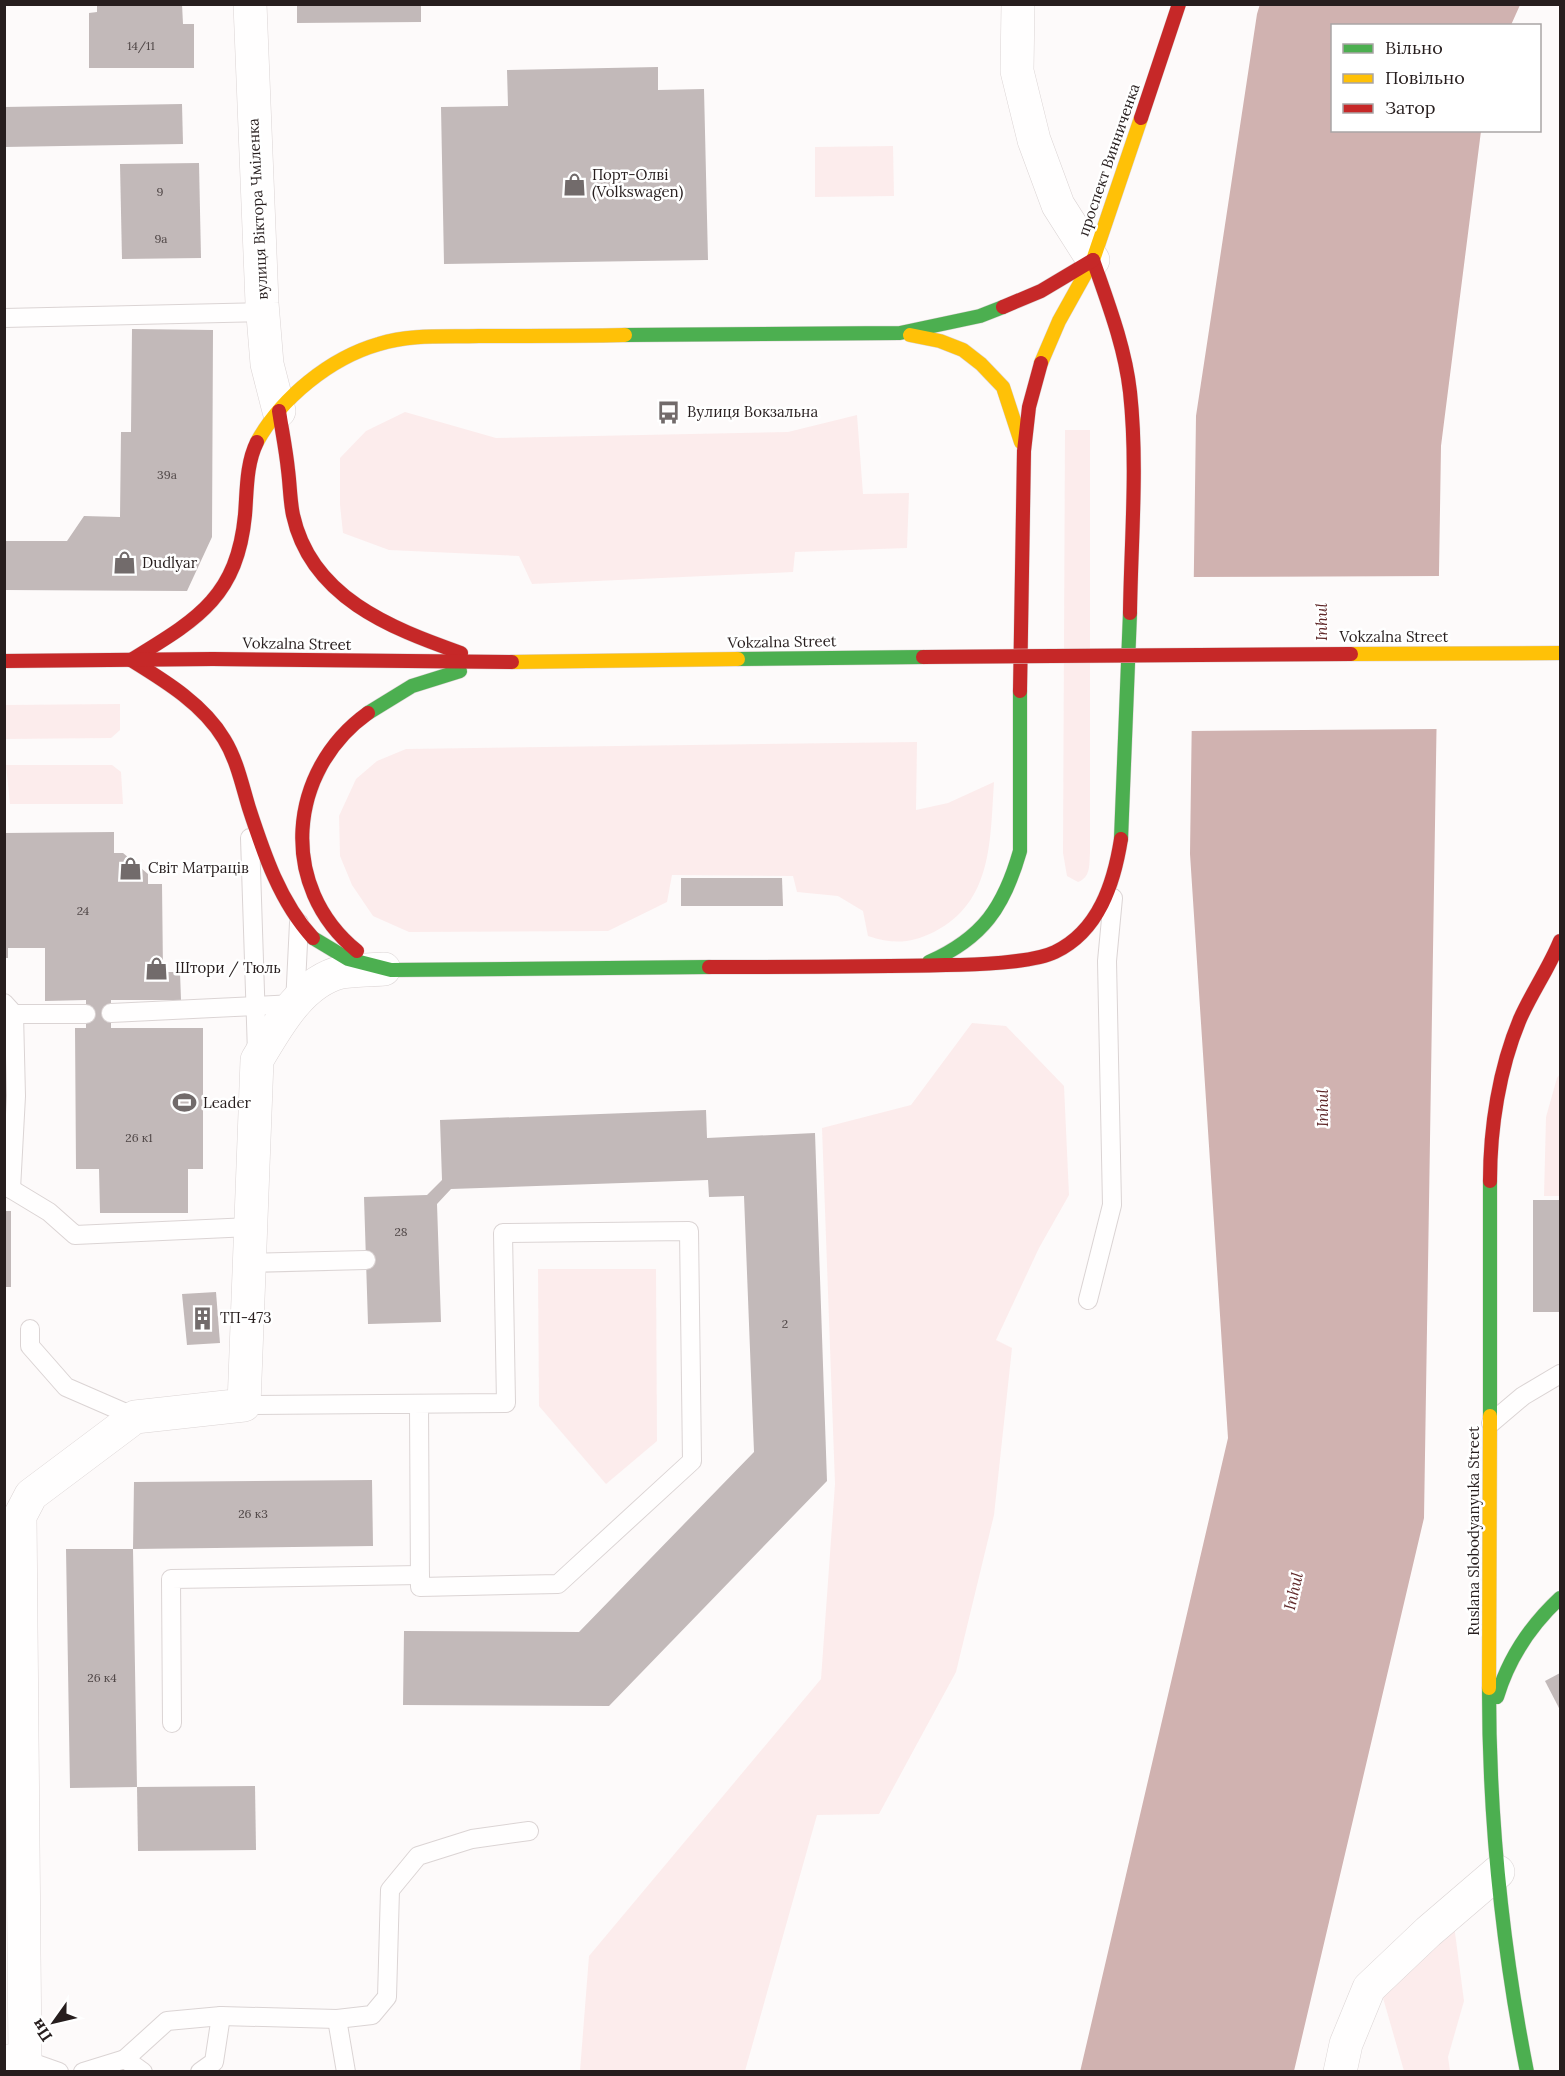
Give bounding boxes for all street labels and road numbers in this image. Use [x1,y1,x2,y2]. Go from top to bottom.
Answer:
street label: проспект Винниченка [1073,81,1144,239]
street label: вулиця Віктора Чміленка [243,118,272,300]
street label: Vokzalna Street [1339,627,1449,646]
street label: Vokzalna Street [726,631,837,652]
street label: Vokzalna Street [241,633,352,654]
street label: Ruslana Slobodyanyuka Street [1464,1426,1483,1636]

